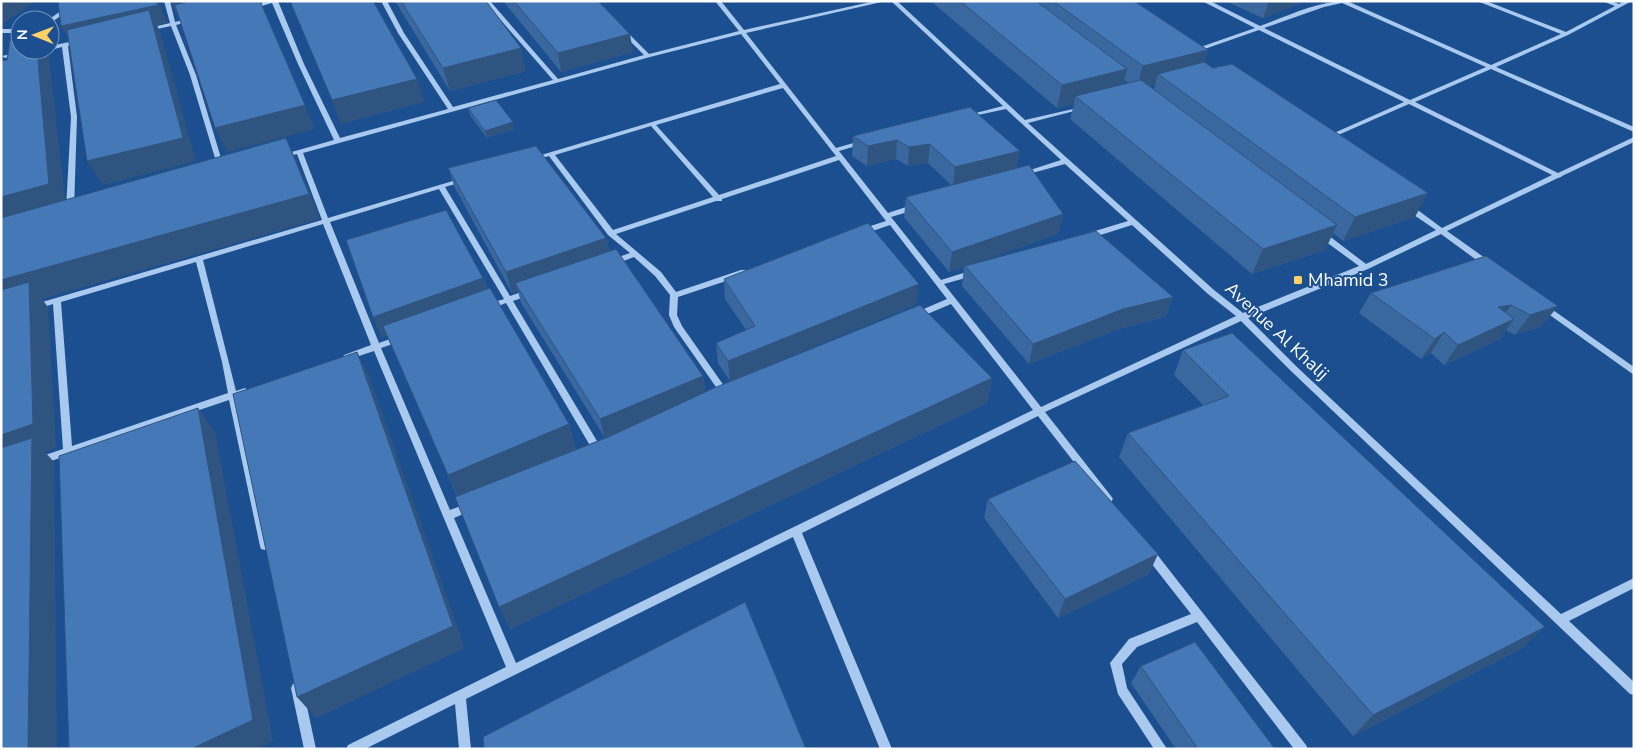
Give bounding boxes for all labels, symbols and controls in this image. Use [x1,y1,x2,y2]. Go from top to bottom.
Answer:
north arrow [10,10,60,60]
text: N [13,29,32,40]
place label: Mhamid 3 [1308,268,1389,292]
marker: Mhamid 3 [1292,274,1304,286]
street label: Avenue Al Khalij [1220,277,1334,385]

